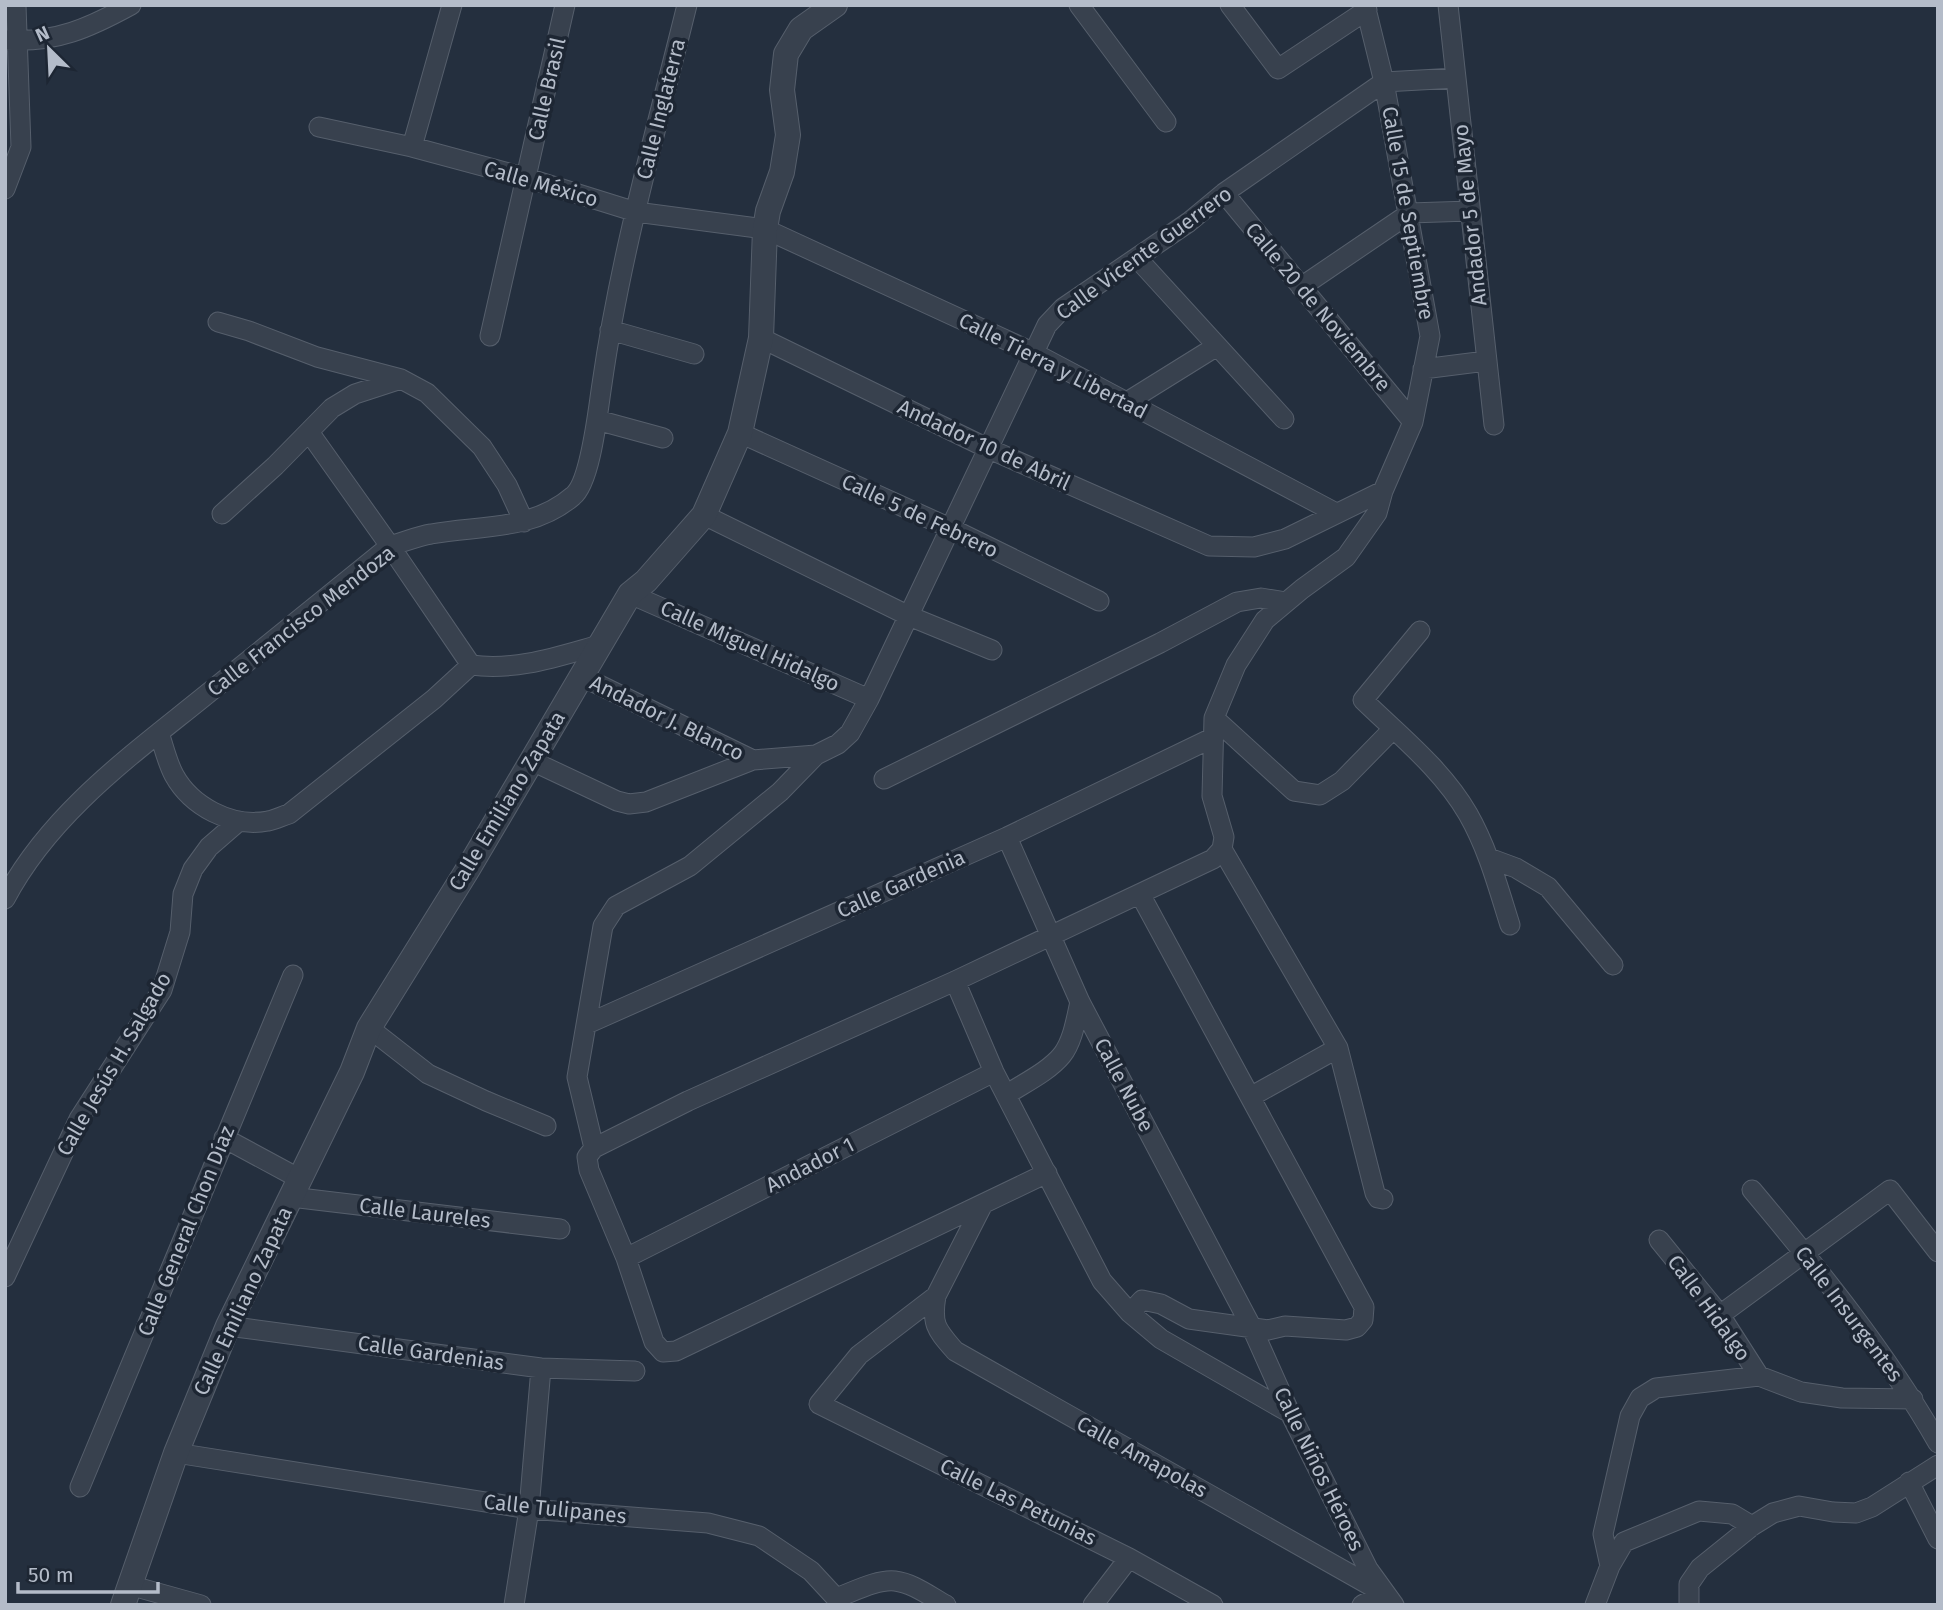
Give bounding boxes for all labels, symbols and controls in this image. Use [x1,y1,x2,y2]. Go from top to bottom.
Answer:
north arrow [14,14,84,84]
text: N [32,21,53,47]
street label: Calle Brasil [522,35,572,143]
street label: Calle Inglaterra [631,36,691,182]
street label: Calle 15 de Septiembre [1376,104,1440,322]
street label: Andador 5 de Mayo [1448,123,1492,307]
street label: Calle México [481,155,601,213]
street label: Calle Vicente Guerrero [1051,180,1237,326]
street label: Calle 20 de Noviembre [1240,217,1396,397]
street label: Calle Tierra y Libertad [954,307,1152,425]
street label: Andador 10 de Abril [894,394,1074,496]
street label: Calle 5 de Febrero [838,468,1002,564]
street label: Calle Francisco Mendoza [202,540,400,702]
street label: Calle Miguel Hidalgo [656,595,844,697]
street label: Andador J. Blanco [586,669,748,767]
street label: Calle Emiliano Zapata [443,706,571,896]
street label: Calle Gardenia [833,844,969,924]
street label: Calle Jesús H. Salgado [51,968,177,1160]
street label: Calle Nube [1088,1034,1160,1136]
street label: Calle General Chon Díaz [132,1122,240,1340]
street label: Andador 1 [761,1132,859,1198]
street label: Calle Laureles [358,1192,492,1234]
street label: Calle Emiliano Zapata [188,1203,298,1399]
street label: Calle Insurgentes [1790,1241,1909,1387]
street label: Calle Hidalgo [1662,1250,1756,1366]
street label: Calle Gardenias [356,1330,506,1376]
street label: Calle Niños Héroes [1268,1383,1370,1555]
street label: Calle Amapolas [1072,1410,1212,1504]
street label: Calle Las Petunias [936,1453,1101,1551]
street label: Calle Tulipanes [482,1489,628,1529]
scale bar [18,1550,158,1594]
text: 50 m [28,1562,74,1588]

